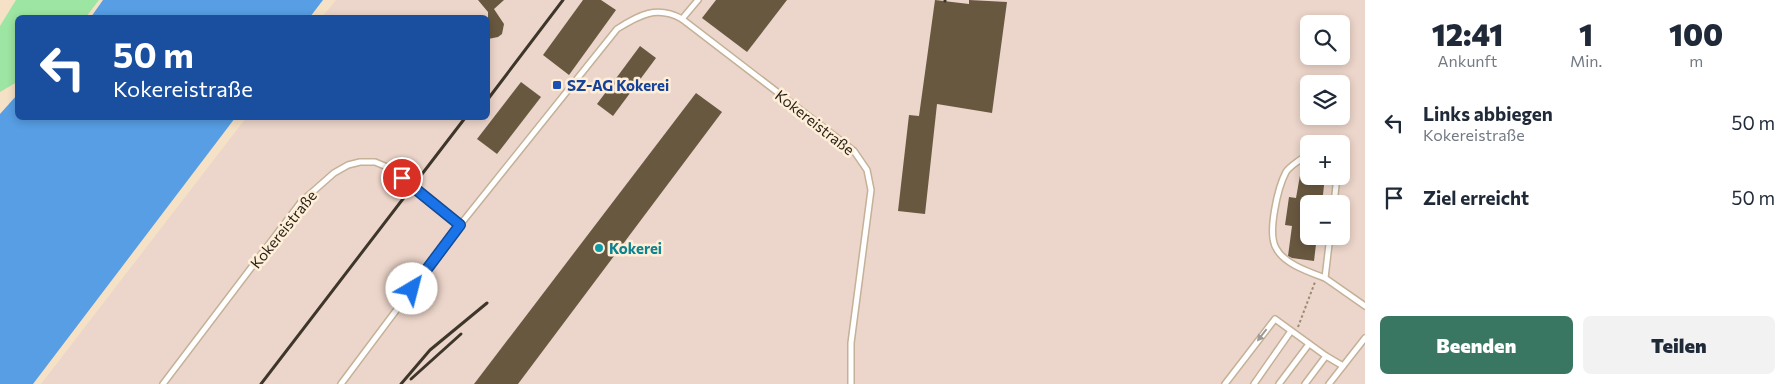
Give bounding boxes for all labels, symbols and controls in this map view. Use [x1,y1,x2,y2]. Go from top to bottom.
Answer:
map controls [1300,15,1350,245]
button: search [1300,15,1350,65]
text: 12:41 [1432,15,1503,52]
text: 1 [1579,15,1593,52]
text: 100 [1669,15,1723,52]
text: 50 m [113,32,194,75]
icon: left [30,35,95,100]
text: Ankunft [1438,51,1497,70]
text: Min. [1570,51,1602,70]
text: m [1689,51,1703,70]
text: Kokereistraße [113,75,253,102]
button: layers [1300,75,1350,125]
place label: SZ-AG Kokerei [567,76,669,94]
marker: SZ-AG Kokerei [551,79,563,91]
street label: Kokereistraße [772,86,858,158]
text: Links abbiegen [1423,102,1553,125]
icon: left [1380,109,1408,137]
text: 50 m [1731,111,1775,134]
text: Kokereistraße [1423,125,1525,144]
button: + [1300,135,1350,185]
pin [381,157,423,199]
icon: arrive [388,164,416,192]
icon: arrive [1380,184,1408,212]
street label: Kokereistraße [246,186,320,272]
text: Ziel erreicht [1423,186,1529,209]
text: 50 m [1731,186,1775,209]
button: − [1300,195,1350,245]
place label: Kokerei [609,239,662,257]
marker: Kokerei [593,242,605,254]
position arrow [385,262,437,314]
button: Beenden [1380,316,1573,374]
button: Teilen [1583,316,1775,374]
one-way arrow [1257,328,1268,341]

